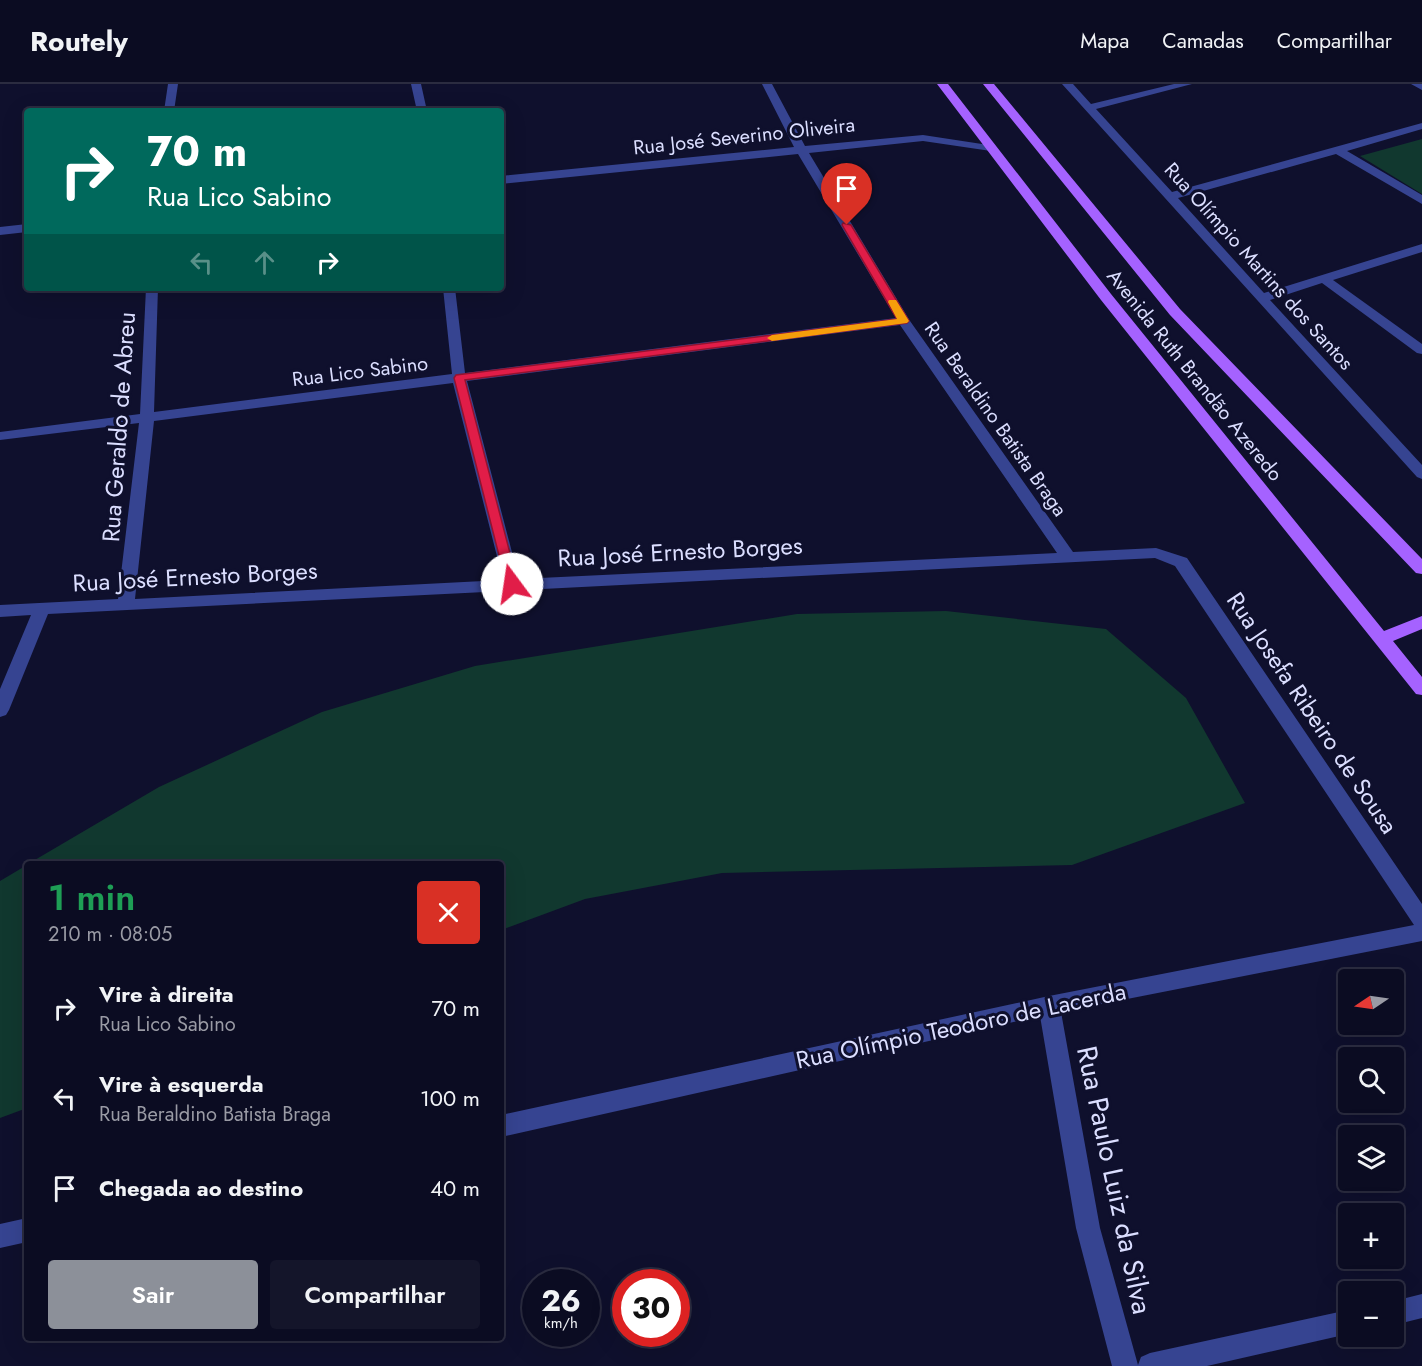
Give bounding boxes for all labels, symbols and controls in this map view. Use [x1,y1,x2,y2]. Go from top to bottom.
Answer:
text: Routely [30,21,128,62]
text: Mapa [1080,26,1129,56]
text: Camadas [1162,26,1244,56]
text: Compartilhar [1277,26,1392,56]
street label: Rua José Severino Oliveira [632,110,856,163]
text: 70 m [147,121,247,182]
icon: right [48,132,126,210]
street label: Rua Olímpio Martins dos Santos [1157,156,1360,377]
pin [821,163,872,225]
icon: arrive [830,172,863,205]
text: Rua Lico Sabino [147,177,331,216]
icon: left [185,246,218,279]
icon: ahead [248,246,281,279]
icon: right [311,246,344,279]
street label: Avenida Ruth Brandão Azeredo [1100,263,1289,488]
street label: Rua Geraldo de Abreu [93,311,144,543]
street label: Rua Beraldino Batista Braga [917,316,1074,523]
street label: Rua Lico Sabino [290,349,430,394]
street label: Rua José Ernesto Borges [557,528,803,575]
position arrow [480,552,544,616]
street label: Rua José Ernesto Borges [72,553,318,600]
street label: Rua Josefa Ribeiro de Sousa [1218,585,1407,841]
text: 1 min [48,871,135,923]
button: close [417,881,480,944]
text: 210 m · 08:05 [48,920,172,949]
north arrow [1338,969,1404,1035]
map controls [1338,969,1404,1347]
street label: Rua Olímpio Teodoro de Lacerda [793,973,1129,1078]
text: Vire à direita [99,978,234,1010]
icon: right [48,992,81,1025]
text: 70 m [431,992,480,1024]
text: Rua Lico Sabino [99,1010,236,1039]
street label: Rua Paulo Luiz da Silva [1066,1042,1163,1318]
button: search [1338,1047,1404,1113]
text: Vire à esquerda [99,1068,264,1100]
icon: left [48,1082,81,1115]
text: 100 m [420,1082,480,1114]
text: Rua Beraldino Batista Braga [99,1100,331,1129]
button: layers [1338,1125,1404,1191]
icon: arrive [48,1172,81,1205]
text: Chegada ao destino [99,1172,303,1204]
text: 40 m [430,1172,480,1204]
button: + [1338,1203,1404,1269]
button: Sair [48,1260,258,1329]
button: Compartilhar [270,1260,480,1329]
speed limit sign: 30 [612,1269,690,1347]
text: 26 [541,1279,581,1322]
button: − [1338,1281,1404,1347]
text: km/h [544,1312,578,1334]

